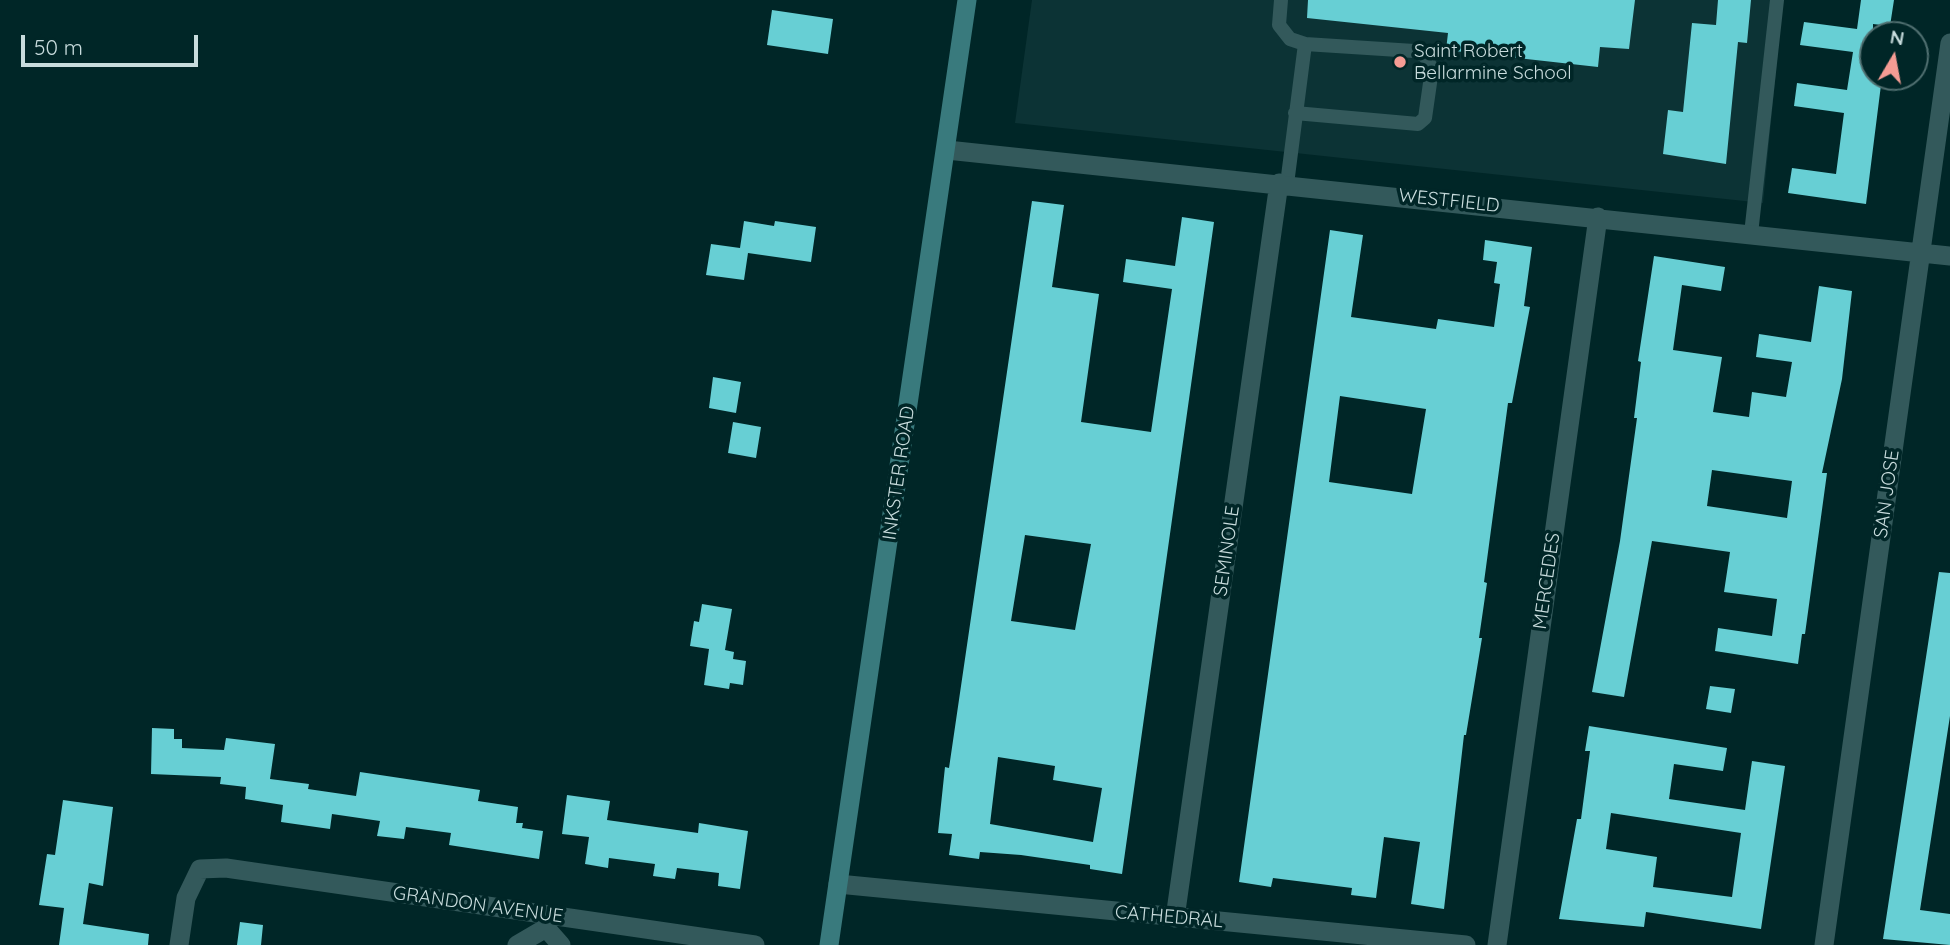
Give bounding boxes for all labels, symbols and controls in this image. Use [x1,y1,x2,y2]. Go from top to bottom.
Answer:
scale bar [24,21,201,65]
north arrow [1859,21,1929,91]
text: N [1888,24,1906,50]
text: 50 m [34,34,83,60]
place label: Saint Robert Bellarmine School [1414,40,1572,84]
marker: Saint Robert Bellarmine School [1392,54,1408,70]
street label: WESTFIELD [1397,184,1501,218]
street label: INKSTER ROAD [878,405,920,541]
street label: SAN JOSE [1870,448,1904,540]
street label: SEMINOLE [1209,504,1245,598]
street label: MERCEDES [1529,531,1565,631]
street label: GRANDON AVENUE [392,882,564,928]
street label: CATHEDRAL [1114,901,1224,933]

